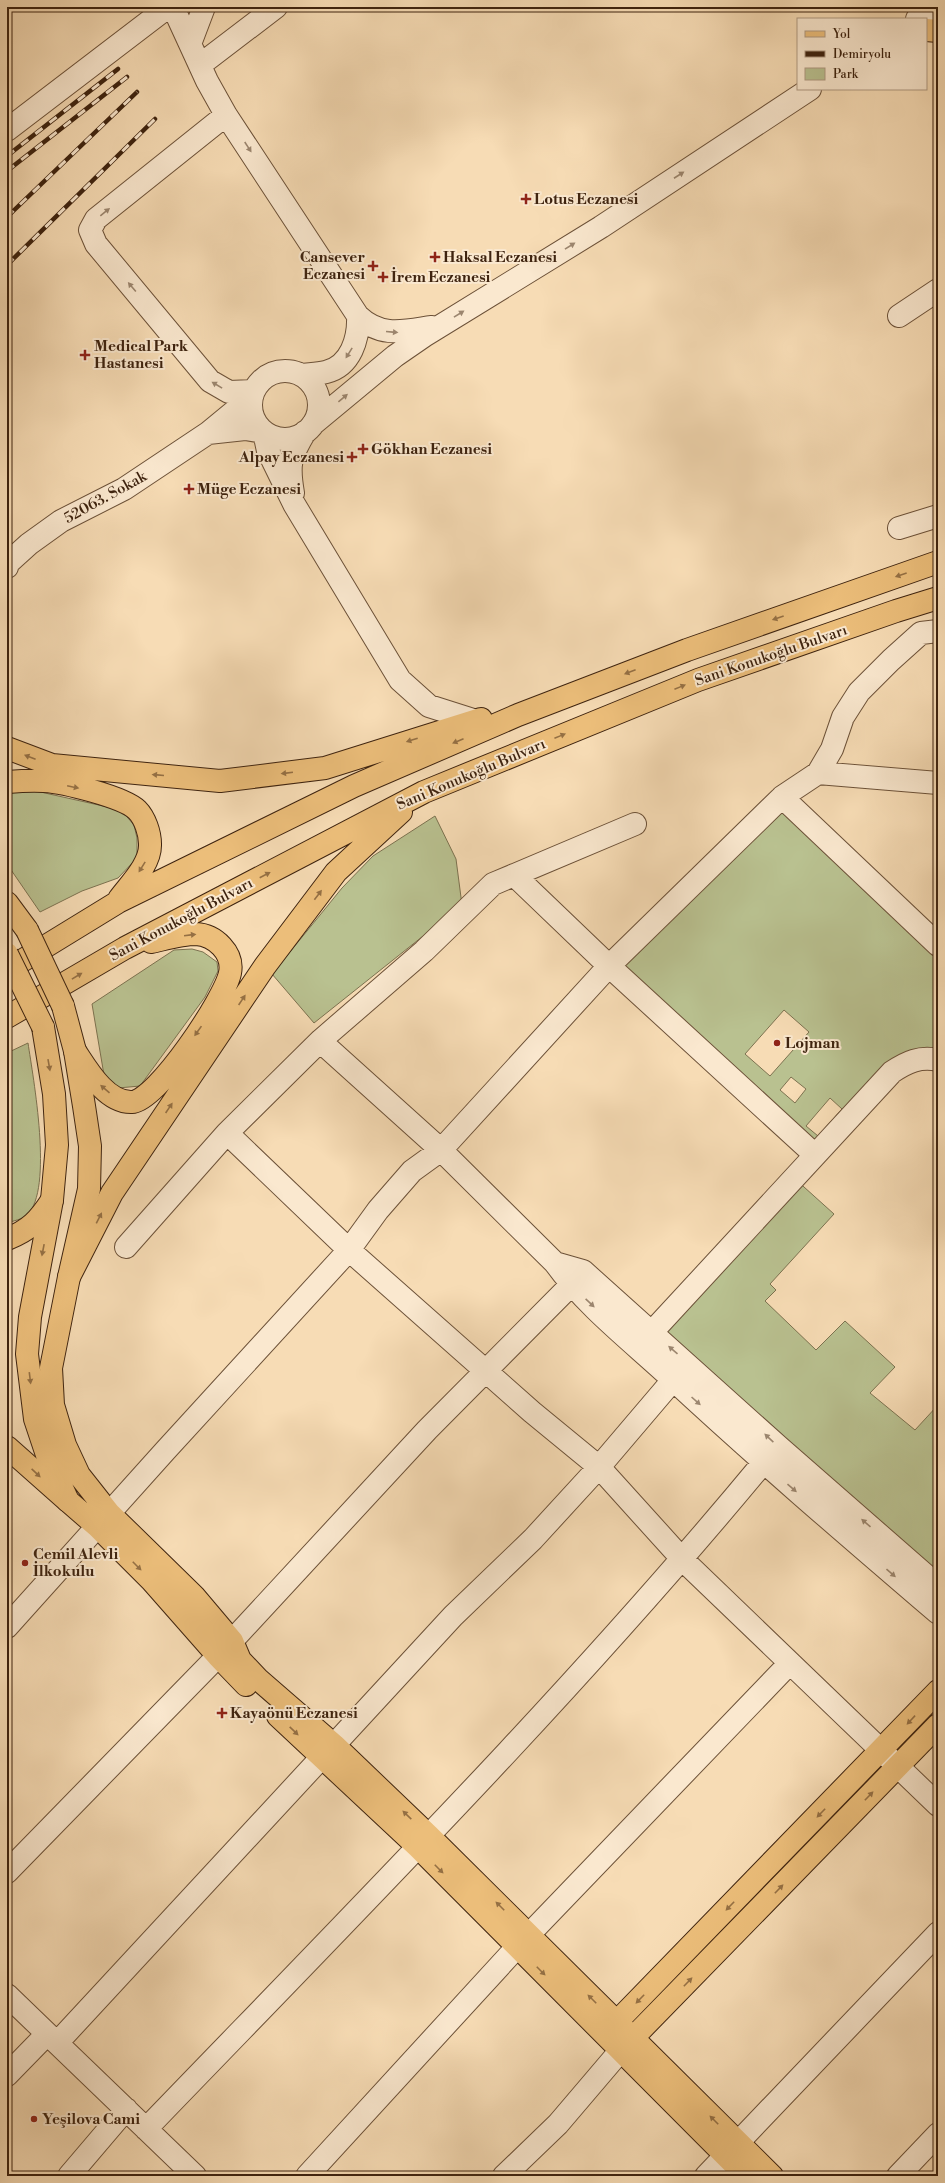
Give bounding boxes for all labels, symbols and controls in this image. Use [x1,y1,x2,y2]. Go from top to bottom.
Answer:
legend [797,18,927,90]
text: Yol [832,27,851,42]
text: Demiryolu [833,47,891,62]
text: Park [833,67,859,82]
one-way arrow [244,142,251,153]
one-way arrow [674,171,684,179]
place label: Lotus Eczanesi [534,190,638,209]
marker: Lotus Eczanesi [521,194,531,204]
one-way arrow [100,207,111,216]
one-way arrow [564,242,576,249]
place label: Cansever Eczanesi [300,248,365,284]
place label: Haksal Eczanesi [443,248,557,267]
marker: Haksal Eczanesi [430,252,440,262]
marker: Cansever Eczanesi [368,261,378,271]
place label: İrem Eczanesi [391,267,491,287]
marker: İrem Eczanesi [378,272,388,282]
one-way arrow [128,282,137,293]
one-way arrow [454,310,464,318]
one-way arrow [386,328,399,335]
place label: Medical Park Hastanesi [94,337,189,373]
one-way arrow [346,347,353,359]
marker: Medical Park Hastanesi [79,349,91,361]
one-way arrow [211,382,223,389]
one-way arrow [338,394,349,403]
place label: Gökhan Eczanesi [371,440,492,459]
marker: Gökhan Eczanesi [358,444,368,454]
place label: Alpay Eczanesi [238,448,344,467]
marker: Alpay Eczanesi [347,452,357,462]
street label: 52063. Sokak [61,466,151,528]
place label: Müge Eczanesi [197,480,301,499]
marker: Müge Eczanesi [184,484,194,494]
one-way arrow [895,572,907,578]
one-way arrow [772,615,784,621]
street label: Sani Konukoğlu Bulvarı [692,620,850,690]
one-way arrow [623,669,635,675]
one-way arrow [675,684,687,690]
one-way arrow [554,733,566,739]
street label: Sani Konukoğlu Bulvarı [394,734,549,814]
one-way arrow [406,737,418,743]
one-way arrow [451,739,463,745]
one-way arrow [23,753,35,759]
one-way arrow [281,769,293,776]
one-way arrow [152,772,164,778]
one-way arrow [67,784,80,790]
one-way arrow [138,862,146,872]
one-way arrow [259,871,271,878]
street label: Sani Konukoğlu Bulvarı [106,873,256,965]
one-way arrow [314,890,323,901]
one-way arrow [184,932,196,938]
one-way arrow [71,972,82,979]
one-way arrow [238,995,246,1006]
one-way arrow [194,1025,202,1036]
place label: Lojman [785,1034,841,1053]
marker: Lojman [772,1038,782,1048]
one-way arrow [47,1059,53,1071]
one-way arrow [100,1085,111,1094]
one-way arrow [165,1103,173,1113]
one-way arrow [96,1212,103,1224]
one-way arrow [39,1244,45,1256]
one-way arrow [585,1298,595,1308]
one-way arrow [668,1345,678,1354]
one-way arrow [27,1372,33,1384]
one-way arrow [691,1396,701,1405]
one-way arrow [764,1433,774,1442]
one-way arrow [31,1468,40,1477]
one-way arrow [787,1483,798,1492]
one-way arrow [861,1519,872,1528]
place label: Cemil Alevli İlkokulu [33,1545,119,1581]
marker: Cemil Alevli İlkokulu [20,1558,30,1568]
one-way arrow [132,1561,142,1571]
one-way arrow [886,1568,896,1577]
place label: Kayaönü Eczanesi [230,1704,358,1723]
marker: Kayaönü Eczanesi [217,1708,227,1718]
one-way arrow [907,1715,916,1724]
one-way arrow [289,1726,299,1736]
one-way arrow [865,1791,874,1801]
one-way arrow [816,1808,826,1818]
one-way arrow [402,1811,412,1820]
one-way arrow [435,1864,444,1874]
one-way arrow [774,1884,783,1894]
one-way arrow [495,1901,505,1911]
one-way arrow [725,1901,735,1911]
one-way arrow [536,1966,546,1976]
one-way arrow [683,1977,693,1987]
one-way arrow [587,1994,597,2004]
one-way arrow [635,1994,645,2004]
place label: Yeşilova Cami [42,2110,140,2129]
marker: Yeşilova Cami [29,2114,39,2124]
one-way arrow [709,2115,719,2125]

